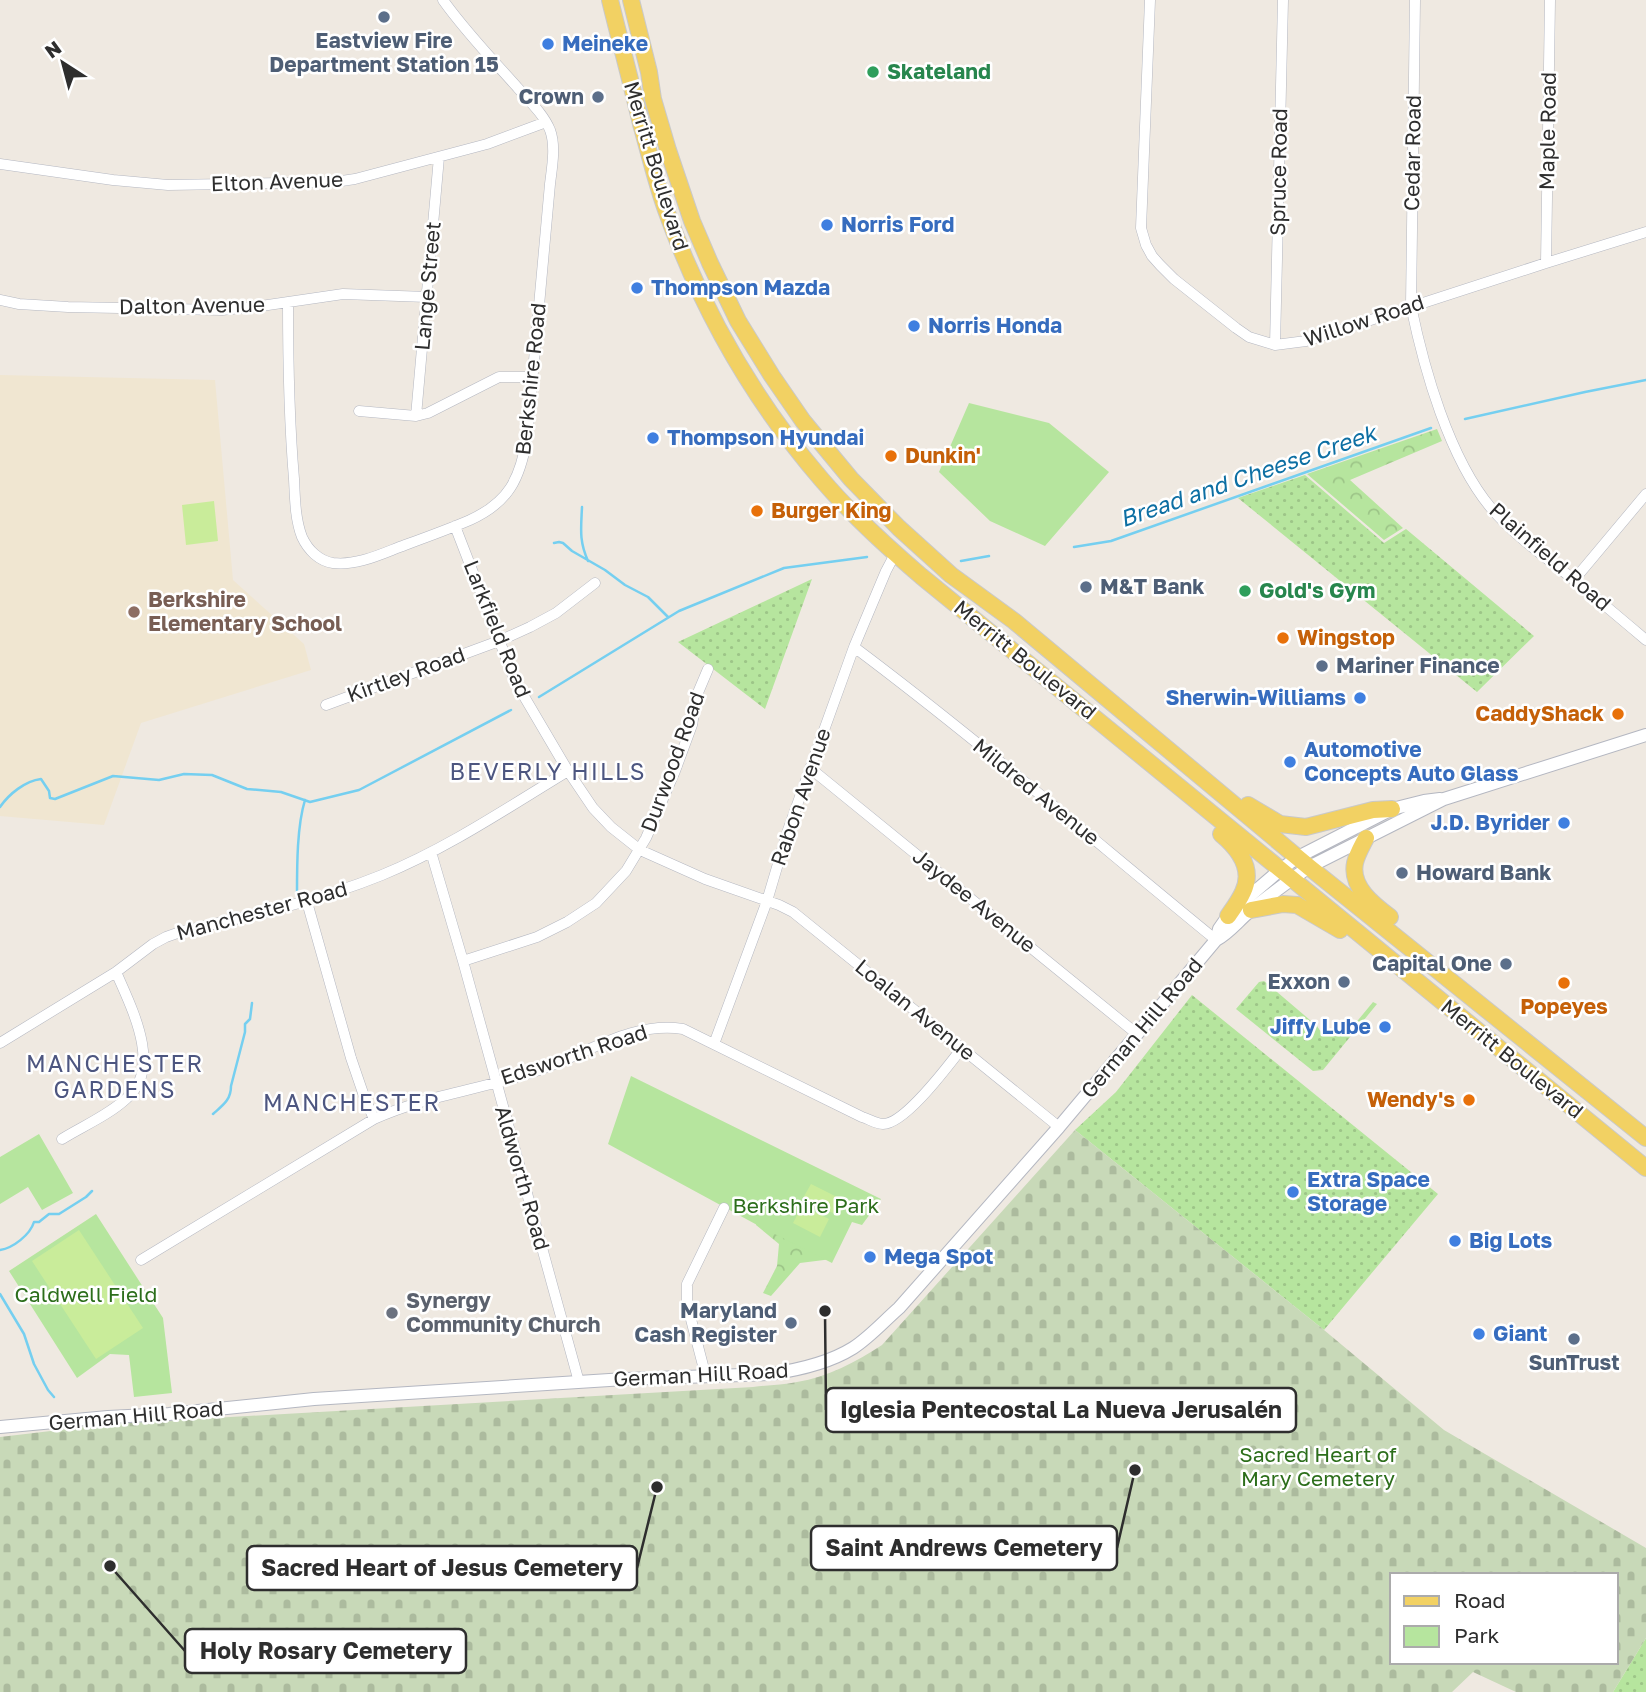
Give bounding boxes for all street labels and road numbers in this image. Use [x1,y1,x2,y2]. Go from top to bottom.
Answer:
street label: Maple Road [1533,72,1561,190]
street label: Merritt Boulevard [619,78,695,253]
street label: Cedar Road [1398,95,1426,211]
street label: Spruce Road [1264,108,1292,236]
street label: Elton Avenue [210,166,344,196]
street label: Lange Street [408,220,446,352]
street label: Willow Road [1300,288,1427,352]
street label: Dalton Avenue [119,291,265,319]
street label: Berkshire Road [509,302,551,456]
street label: Plainfield Road [1485,496,1617,616]
street label: Larkfield Road [459,556,537,701]
street label: Merritt Boulevard [949,594,1102,725]
street label: Kirtley Road [343,641,468,707]
street label: Durwood Road [635,688,710,835]
street label: Rabon Avenue [764,724,836,869]
street label: Mildred Avenue [968,732,1105,850]
street label: Jaydee Avenue [908,843,1042,958]
street label: Manchester Road [173,875,350,945]
street label: German Hill Road [1075,952,1208,1103]
street label: Loalan Avenue [850,953,981,1066]
street label: Merritt Boulevard [1436,993,1589,1124]
street label: Edsworth Road [497,1018,650,1090]
street label: Aldworth Road [490,1102,556,1253]
street label: German Hill Road [613,1356,789,1392]
street label: German Hill Road [47,1394,224,1436]

